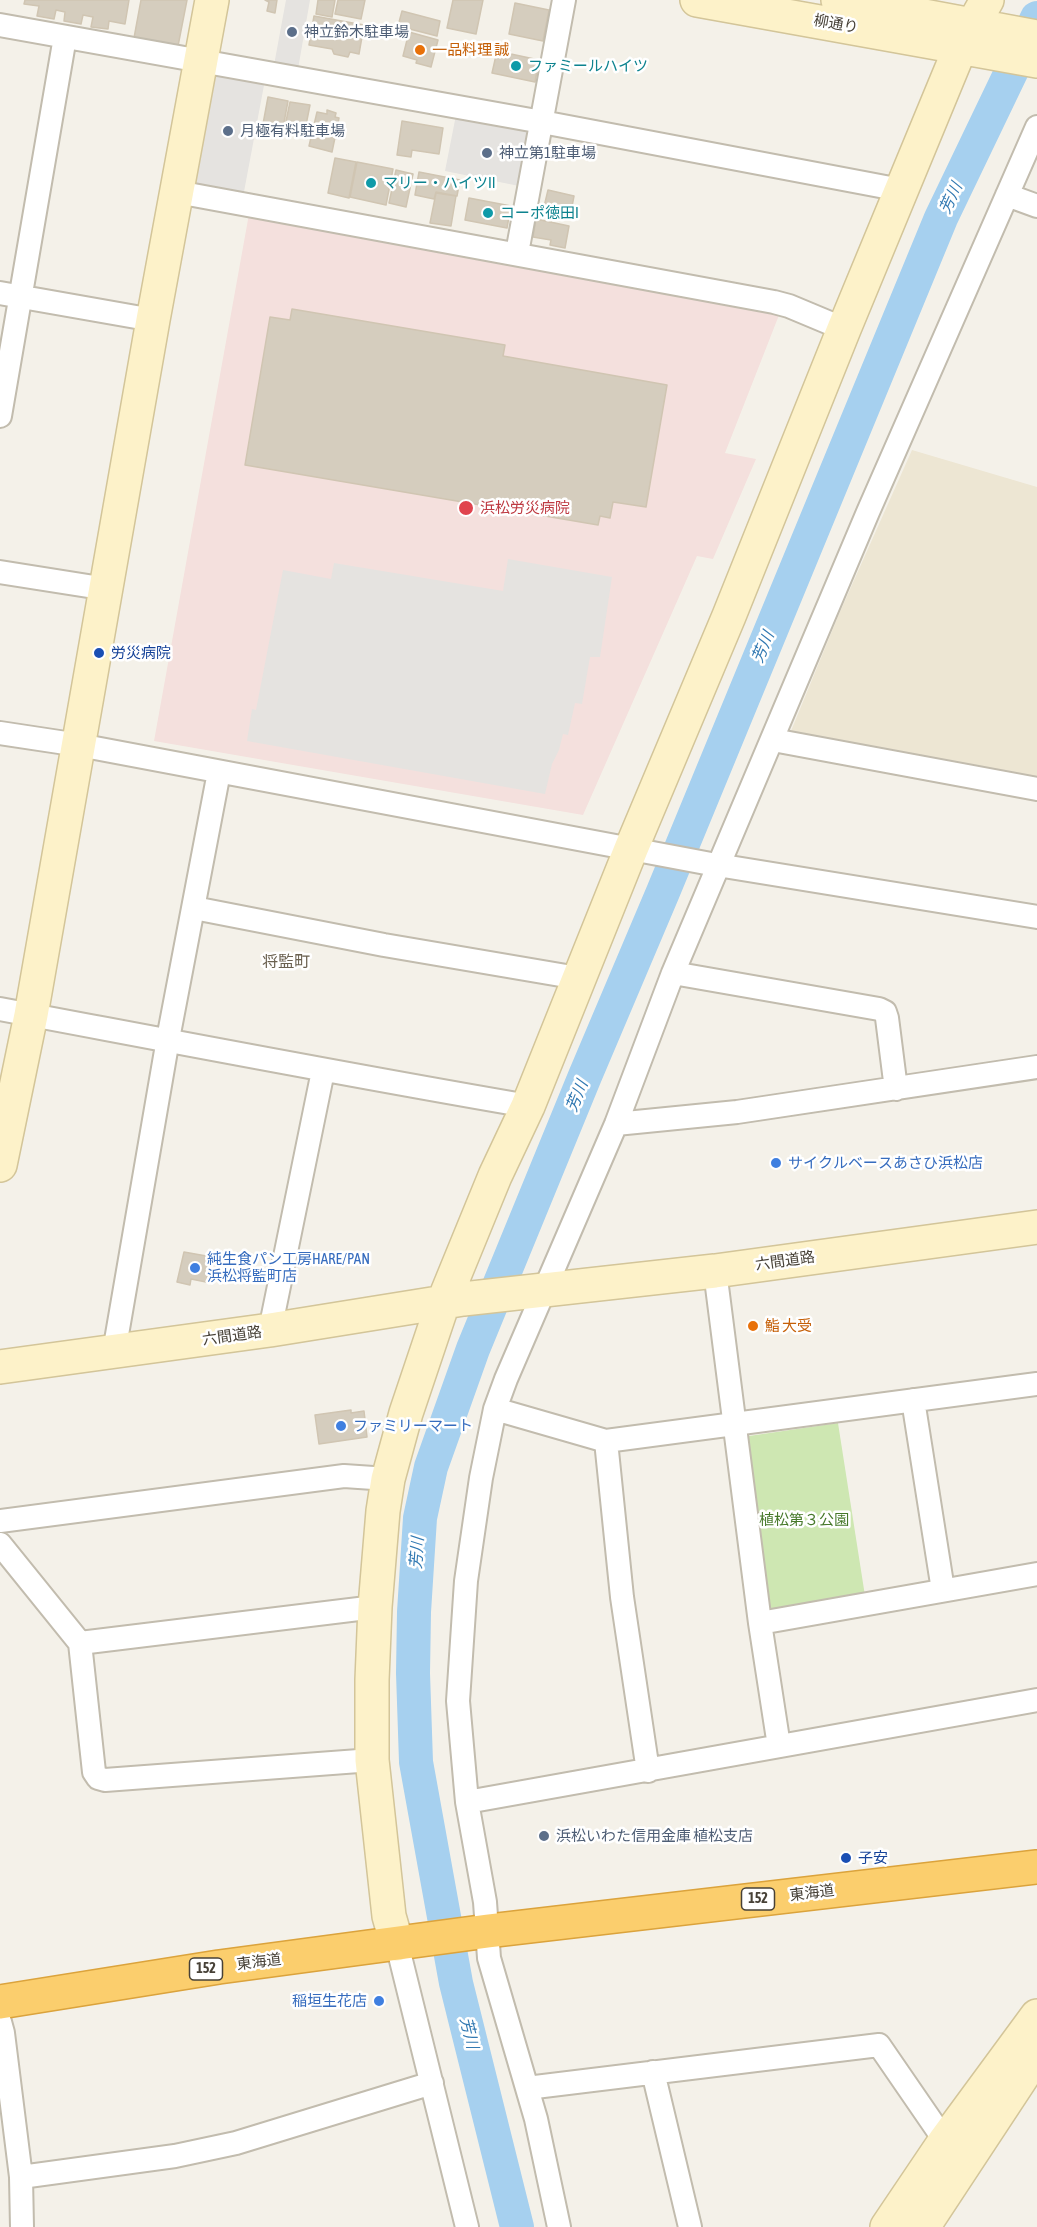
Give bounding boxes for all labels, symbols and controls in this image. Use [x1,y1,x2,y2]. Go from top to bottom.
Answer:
street label: 柳通り [812,11,860,37]
place label: 神立鈴木駐車場 [304,23,409,41]
marker: 神立鈴木駐車場 [285,25,299,39]
place label: 一品料理 誠 [432,41,509,59]
marker: 一品料理 誠 [413,43,427,57]
place label: ファミールハイツ [528,57,648,75]
marker: ファミールハイツ [509,59,523,73]
place label: 月極有料駐車場 [240,122,345,140]
marker: 月極有料駐車場 [221,124,235,138]
place label: 神立第1駐車場 [499,144,596,162]
marker: 神立第1駐車場 [480,146,494,160]
place label: マリー・ハイツII [383,174,496,192]
marker: マリー・ハイツII [364,176,378,190]
water label: 芳川 [936,179,966,217]
place label: コーポ徳田I [500,204,579,222]
marker: コーポ徳田I [481,206,495,220]
marker: 浜松労災病院 [457,499,475,517]
place label: 浜松労災病院 [480,499,570,517]
water label: 芳川 [748,629,778,665]
place label: 労災病院 [111,644,171,662]
marker: 労災病院 [92,646,106,660]
district label: 将監町 [262,952,310,972]
water label: 芳川 [562,1078,592,1114]
place label: サイクルベースあさひ浜松店 [788,1154,983,1172]
marker: サイクルベースあさひ浜松店 [769,1156,783,1170]
street label: 六間道路 [754,1248,816,1274]
place label: 純生食パン工房HARE/PAN 浜松将監町店 [207,1250,370,1285]
marker: 純生食パン工房HARE/PAN 浜松将監町店 [188,1261,202,1275]
place label: 鮨 大受 [765,1317,812,1335]
marker: 鮨 大受 [746,1319,760,1333]
street label: 六間道路 [201,1323,263,1349]
place label: ファミリーマート [353,1417,473,1435]
marker: ファミリーマート [334,1419,348,1433]
park label: 植松第３公園 [759,1511,849,1529]
water label: 芳川 [406,1536,428,1570]
place label: 浜松いわた信用金庫 植松支店 [556,1827,753,1845]
marker: 浜松いわた信用金庫 植松支店 [537,1829,551,1843]
place label: 子安 [858,1849,888,1867]
marker: 子安 [839,1851,853,1865]
street label: 東海道 [789,1881,835,1905]
road number: 152 [742,1888,774,1910]
street label: 東海道 [236,1950,282,1974]
road number: 152 [190,1958,222,1980]
place label: 稲垣生花店 [292,1992,367,2010]
marker: 稲垣生花店 [372,1994,386,2008]
water label: 芳川 [456,2015,482,2051]

